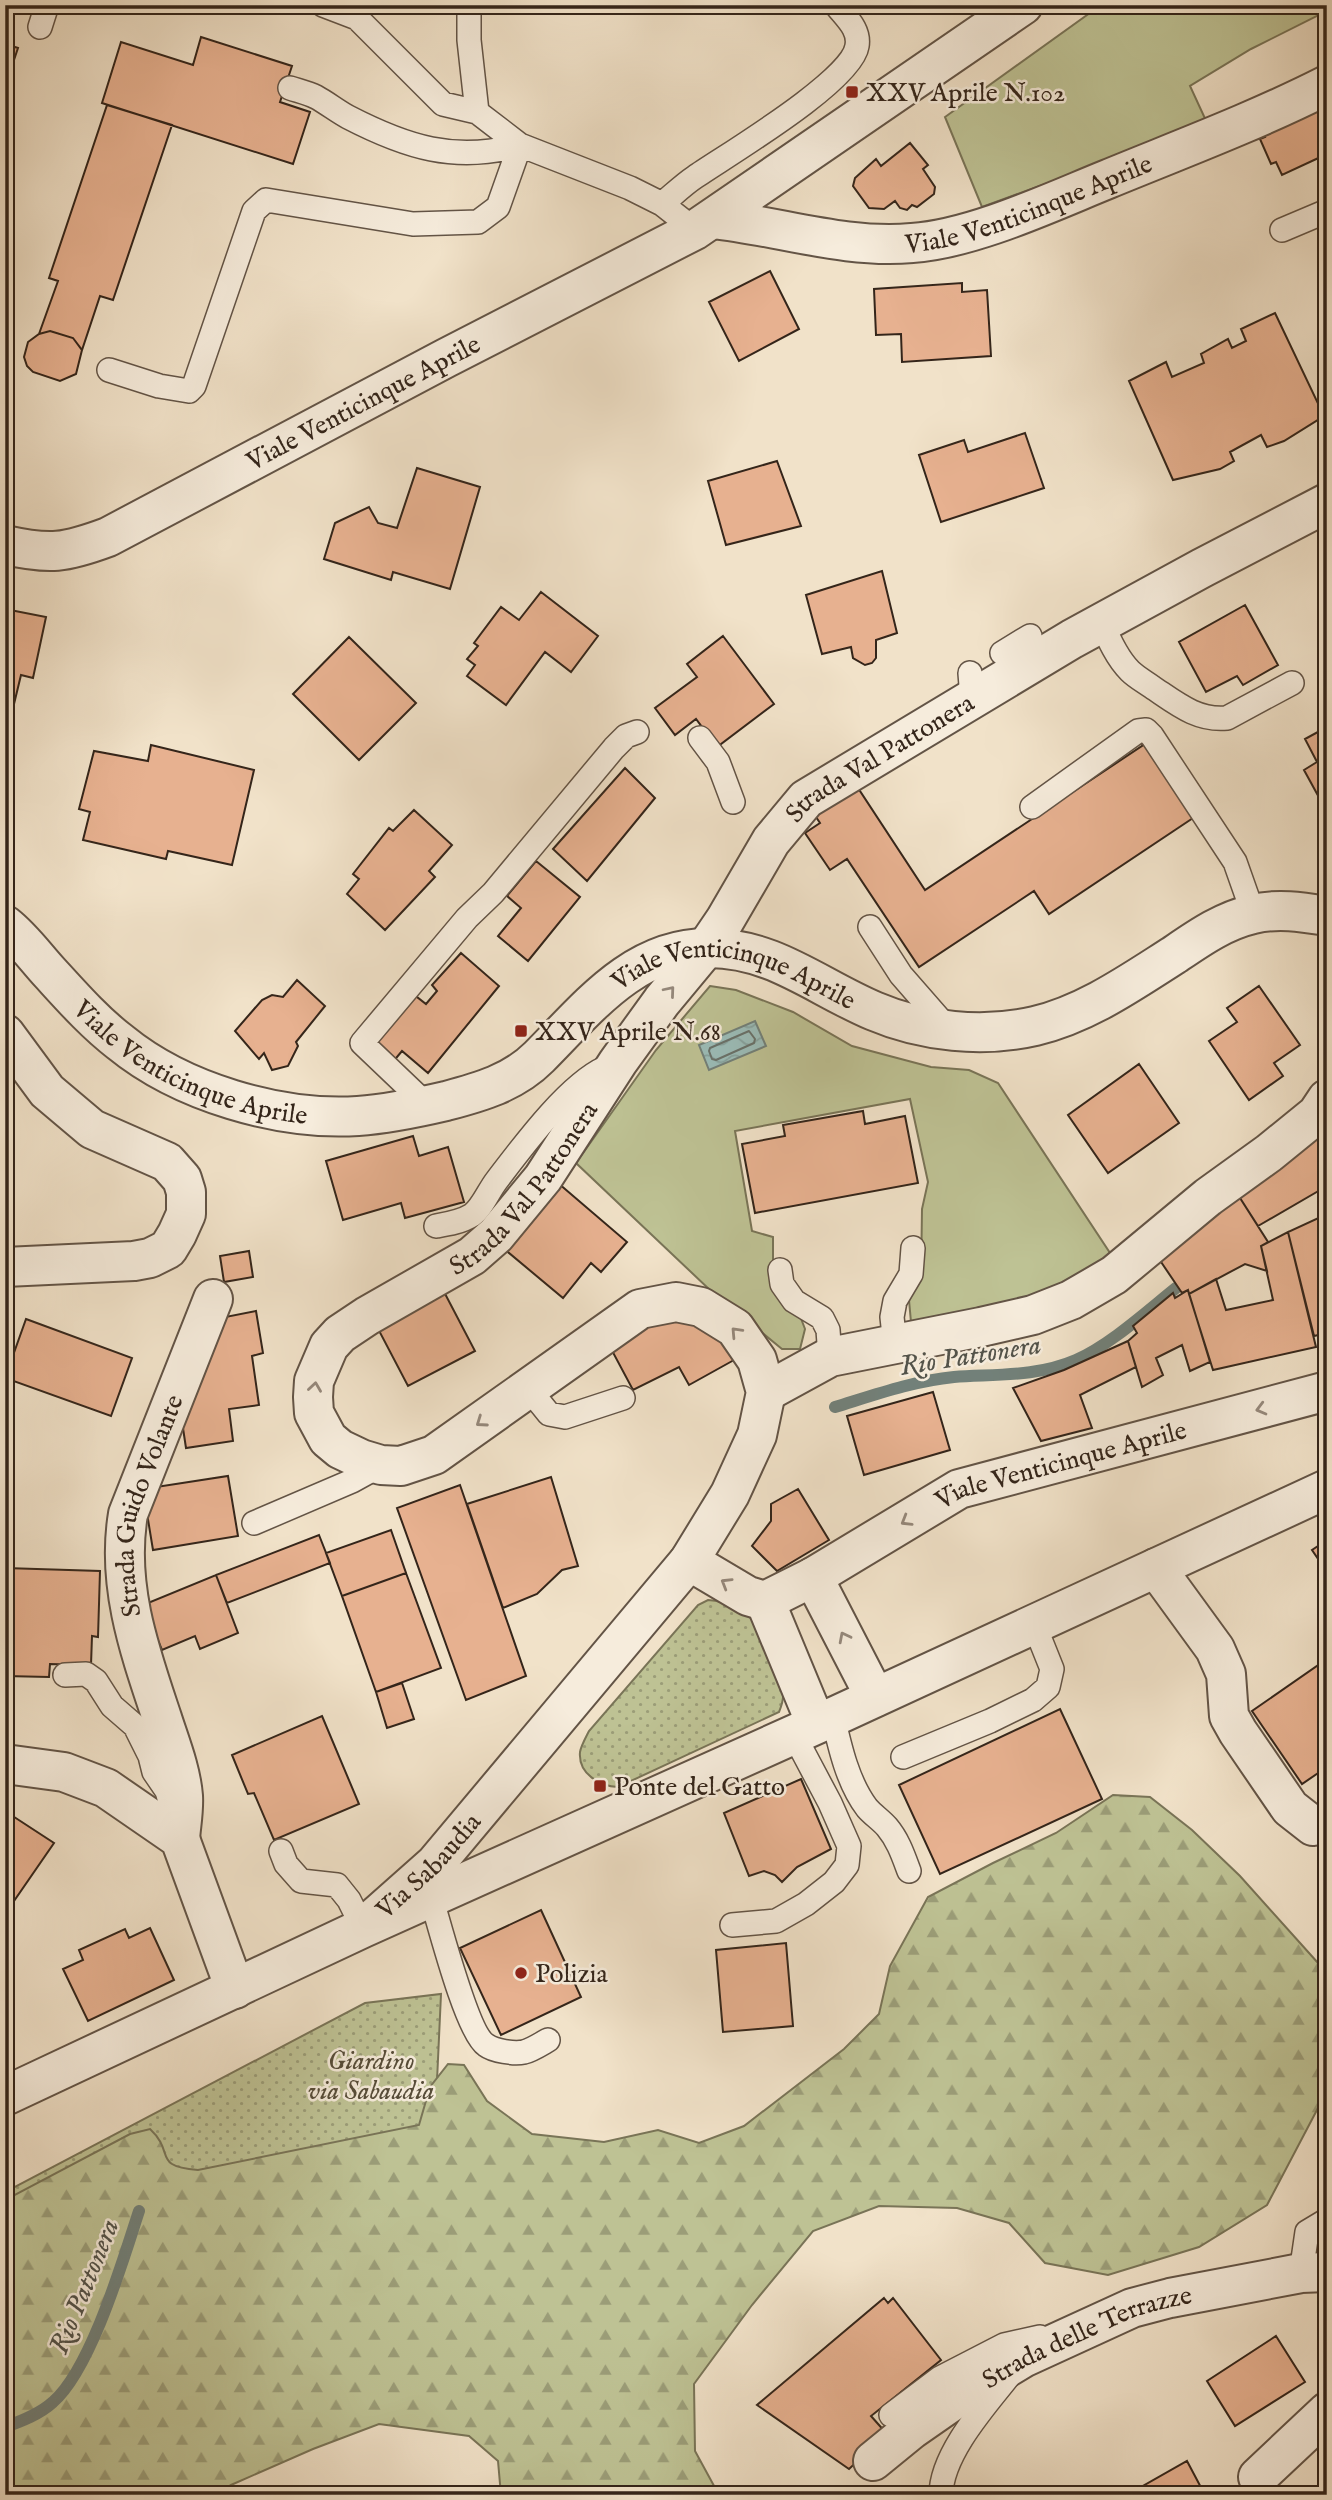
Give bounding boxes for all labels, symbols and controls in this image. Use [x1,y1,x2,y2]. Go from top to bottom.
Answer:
place label: XXV Aprile N.102 [866,77,1065,110]
marker: XXV Aprile N.102 [844,84,860,100]
street label: Viale Venticinque Aprile [903,148,1157,262]
street label: Viale Venticinque Aprile [240,328,486,479]
street label: Strada Val Pattonera [778,686,981,830]
street label: Viale Venticinque Aprile [604,933,861,1018]
one-way arrow [662,986,674,999]
street label: Viale Venticinque Aprile [65,993,309,1133]
place label: XXV Aprile N.68 [535,1016,721,1049]
marker: XXV Aprile N.68 [513,1023,529,1039]
street label: Strada Val Pattonera [444,1095,606,1284]
one-way arrow [732,1327,744,1340]
water label: Rio Pattonera [897,1328,1044,1385]
one-way arrow [307,1381,322,1393]
street label: Strada Guido Volante [110,1390,192,1620]
one-way arrow [1255,1401,1267,1415]
one-way arrow [476,1414,489,1426]
street label: Viale Venticinque Aprile [929,1414,1190,1518]
one-way arrow [900,1512,913,1525]
one-way arrow [721,1578,734,1591]
one-way arrow [839,1632,853,1644]
place label: Ponte del Gatto [614,1771,785,1804]
marker: Ponte del Gatto [592,1778,608,1794]
street label: Via Sabaudia [369,1806,489,1927]
place label: Polizia [535,1958,609,1991]
marker: Polizia [513,1965,529,1981]
park label: Giardino via Sabaudia [308,2045,434,2108]
water label: Rio Pattonera [42,2214,128,2360]
street label: Strada delle Terrazze [976,2279,1195,2397]

